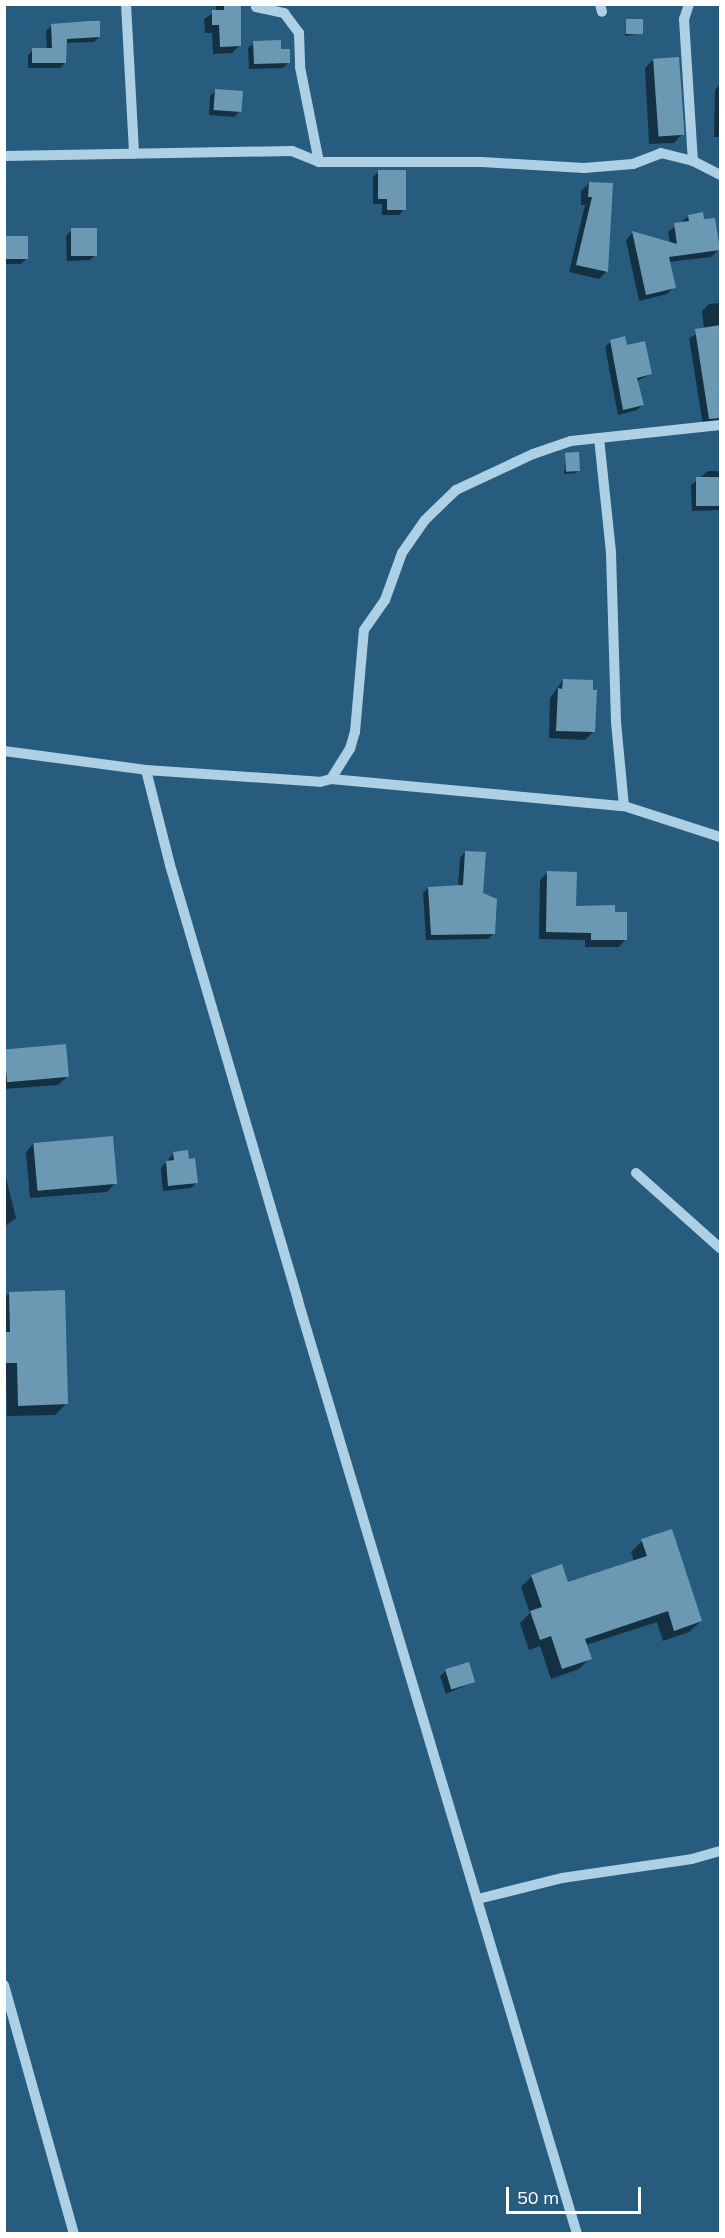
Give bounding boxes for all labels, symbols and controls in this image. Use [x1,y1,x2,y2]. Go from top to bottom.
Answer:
scale bar [509,2175,644,2213]
text: 50 m [517,2186,559,2209]

